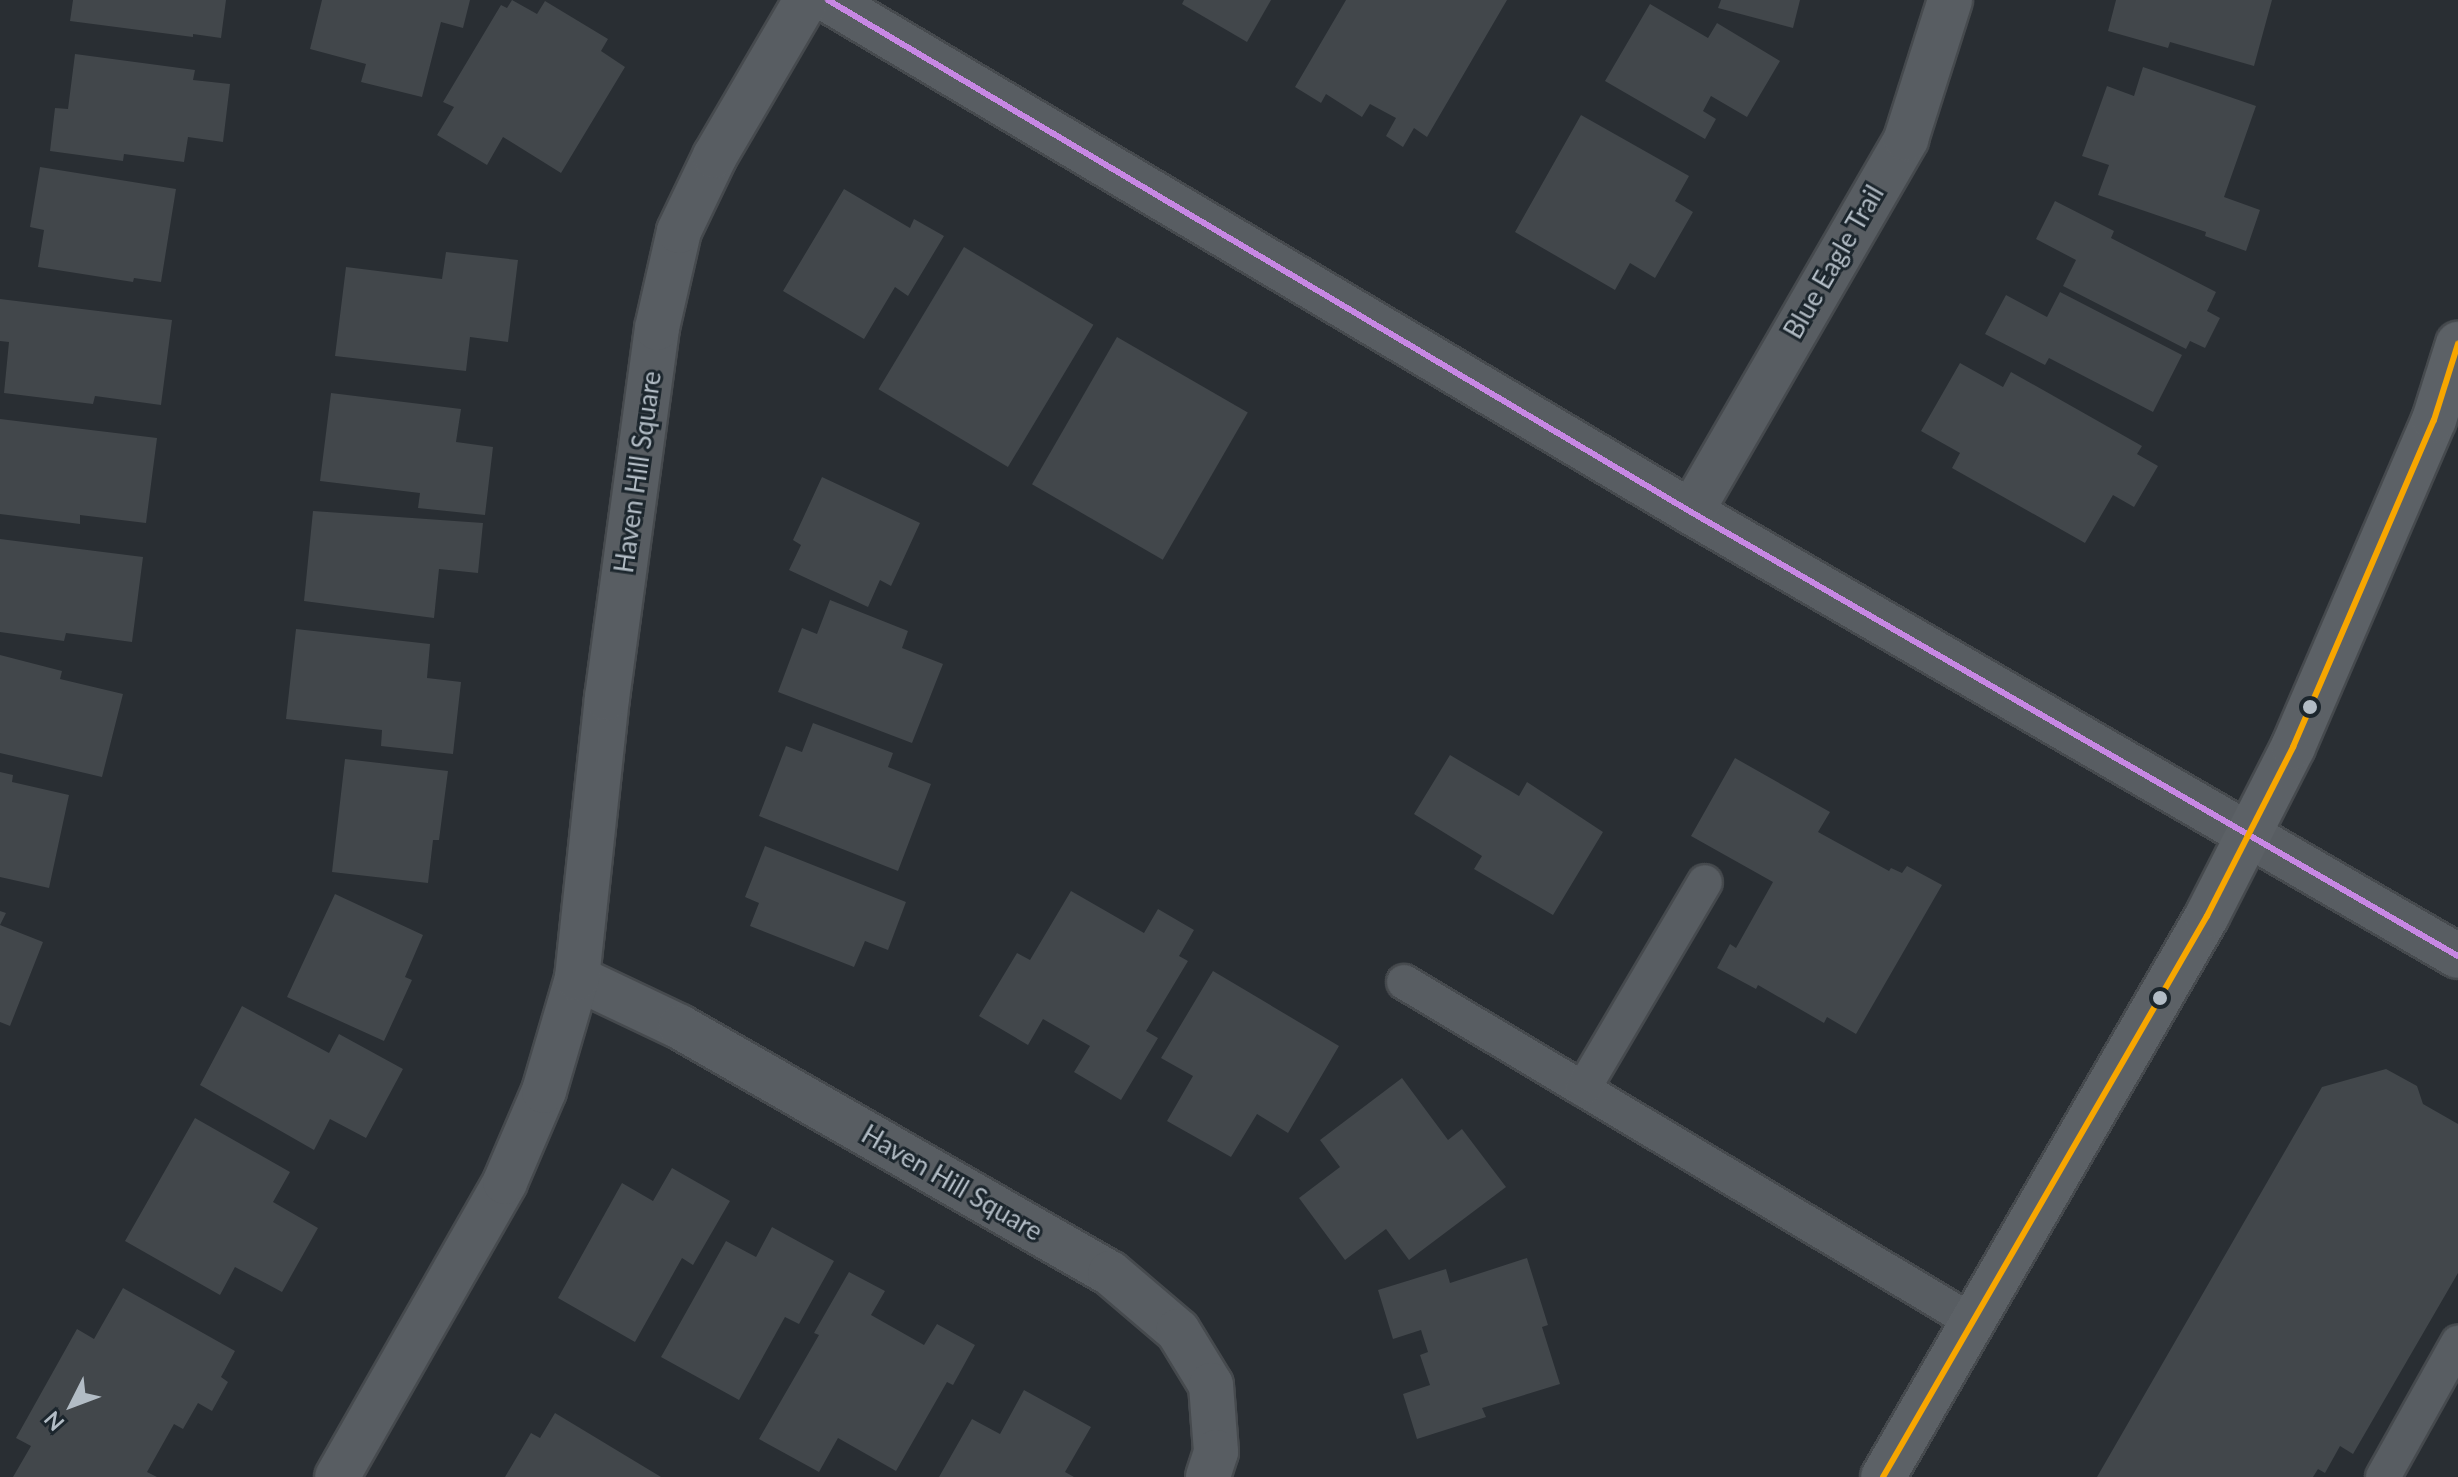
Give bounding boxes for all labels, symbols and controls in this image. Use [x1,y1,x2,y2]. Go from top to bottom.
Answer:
street label: Blue Eagle Trail [1777,180,1891,344]
street label: Haven Hill Square [608,369,668,575]
unlabelled marker [2302,699,2318,715]
unlabelled marker [2152,990,2168,1006]
street label: Haven Hill Square [856,1119,1048,1247]
north arrow [32,1365,112,1445]
text: N [38,1406,70,1437]

